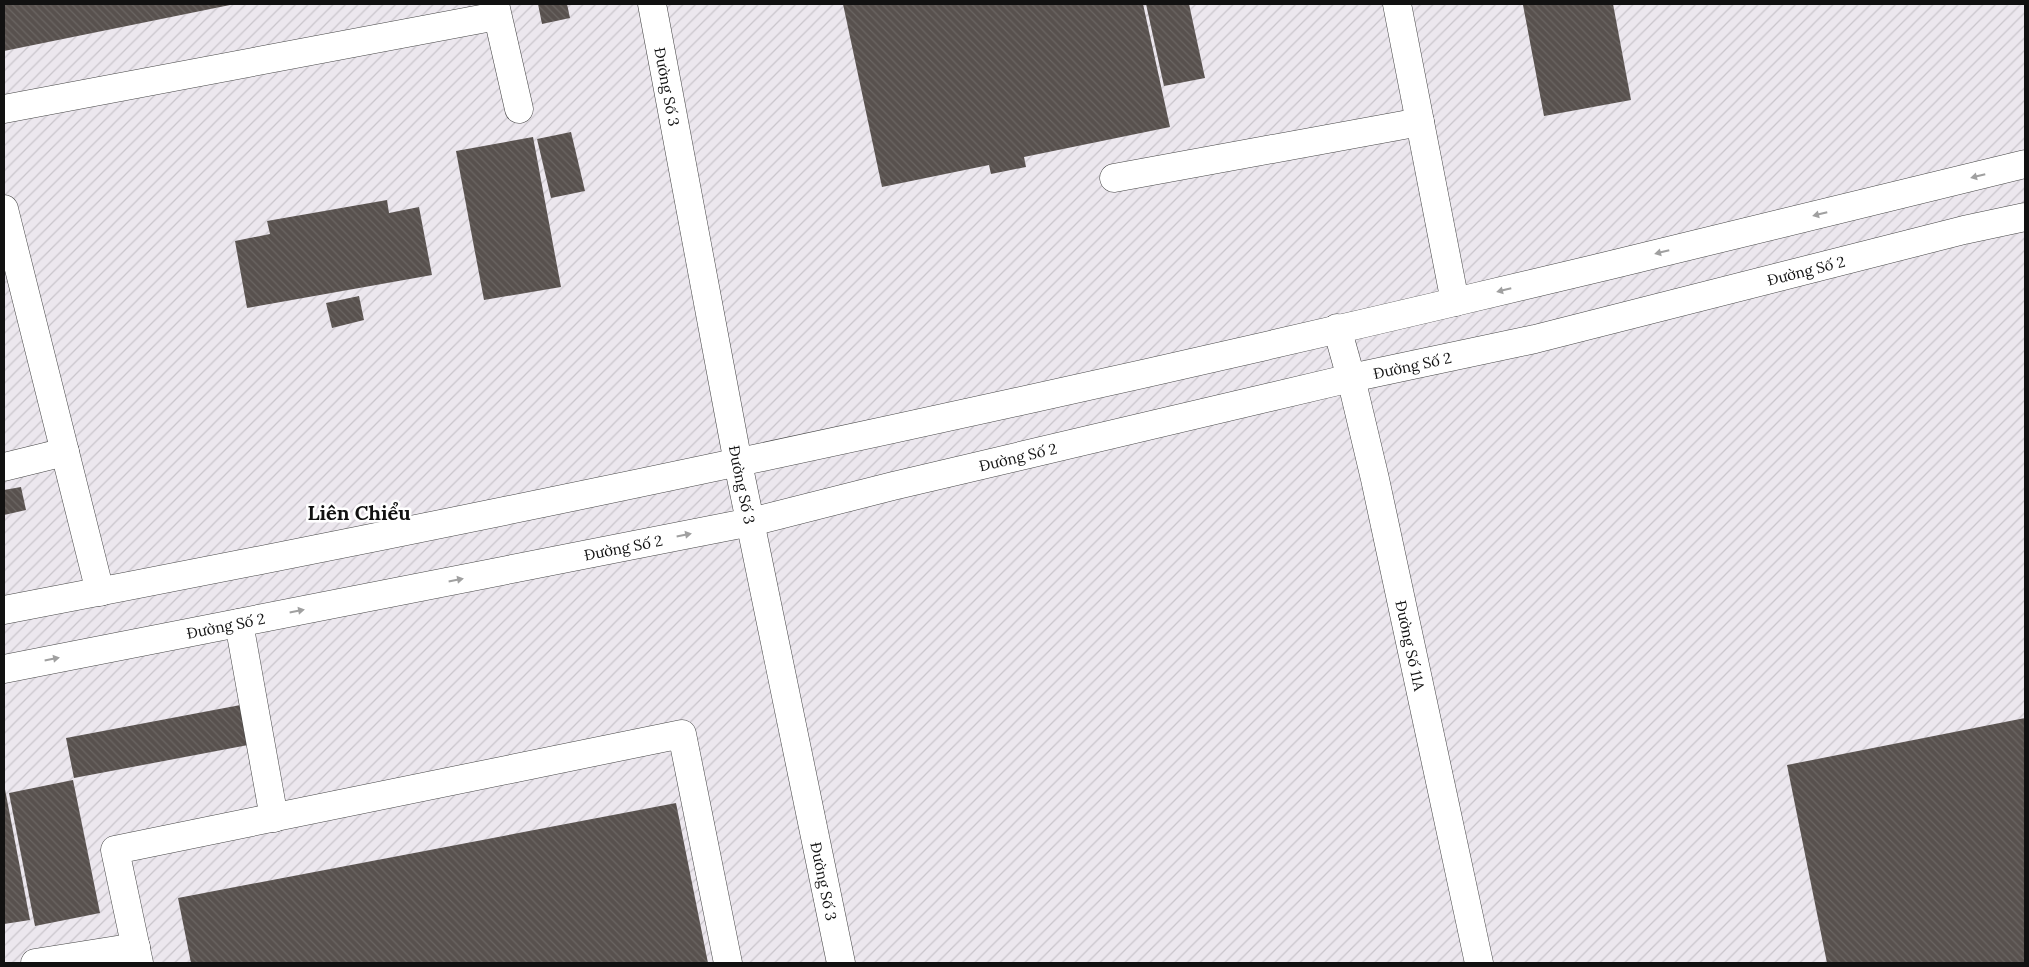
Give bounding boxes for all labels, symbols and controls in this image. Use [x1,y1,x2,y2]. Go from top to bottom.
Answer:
street label: Đường Số 3 [651,46,684,128]
one-way arrow [1970,172,1985,180]
one-way arrow [1812,210,1827,218]
one-way arrow [1654,248,1669,256]
street label: Đường Số 2 [1765,251,1847,289]
one-way arrow [1497,286,1512,294]
street label: Đường Số 2 [1371,347,1453,383]
street label: Đường Số 2 [977,438,1059,475]
street label: Đường Số 3 [725,444,760,526]
district label: Liên Chiểu [307,500,411,525]
street label: Đường Số 2 [582,530,664,564]
one-way arrow [677,531,692,539]
one-way arrow [449,575,465,583]
street label: Đường Số 11A [1392,598,1430,693]
one-way arrow [289,607,304,615]
street label: Đường Số 2 [185,608,267,642]
one-way arrow [44,655,60,663]
street label: Đường Số 3 [807,840,842,922]

